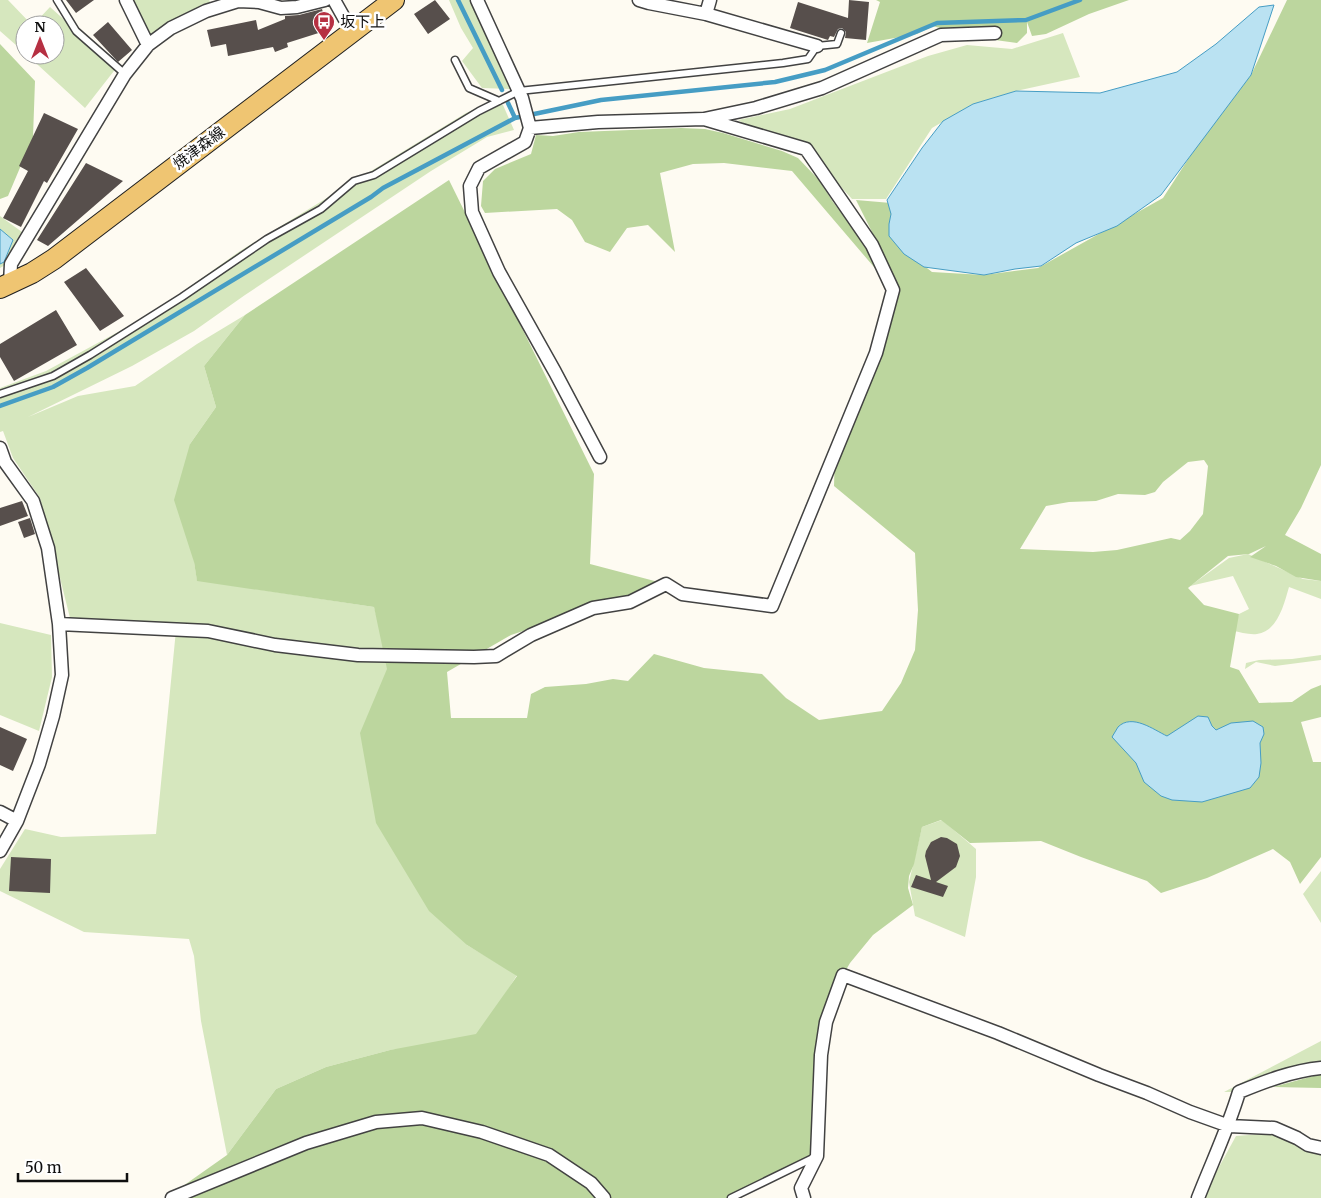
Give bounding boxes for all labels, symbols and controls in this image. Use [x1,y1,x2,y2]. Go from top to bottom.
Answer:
bus stop icon: 坂下上 [312,10,336,41]
place label: 坂下上 [340,12,385,31]
north arrow [15,15,65,65]
text: N [34,18,46,36]
street label: 焼津森線 [169,122,228,173]
scale bar [18,1150,126,1182]
text: 50 m [25,1158,62,1177]

